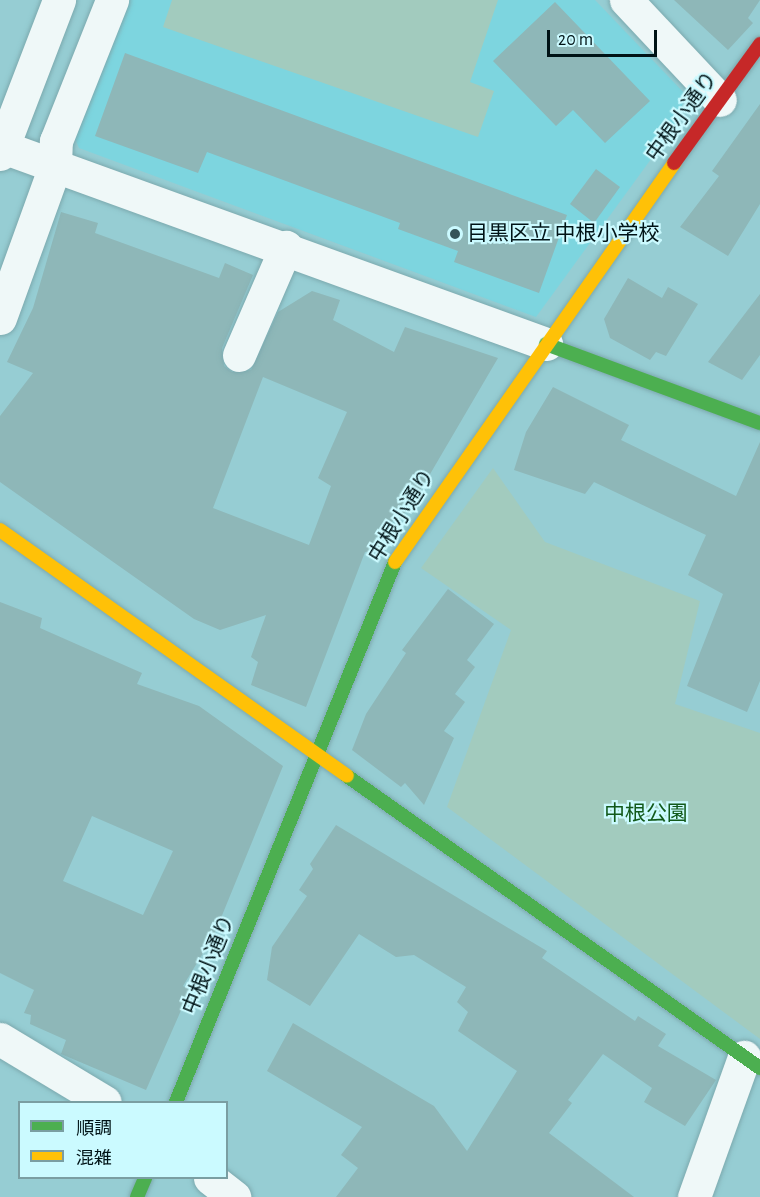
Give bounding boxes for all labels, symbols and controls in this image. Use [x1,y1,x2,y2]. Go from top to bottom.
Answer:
scale bar [550,18,660,56]
text: 20 m [558,31,593,49]
street label: 中根小通り [641,67,723,167]
place label: 目黒区立 中根小学校 [467,221,659,247]
marker: 目黒区立 中根小学校 [448,227,462,241]
street label: 中根小通り [363,465,441,567]
park label: 中根公園 [604,801,688,827]
street label: 中根小通り [178,912,240,1018]
legend [18,1101,228,1179]
text: 順調 [76,1120,112,1138]
text: 混雑 [76,1150,112,1168]

